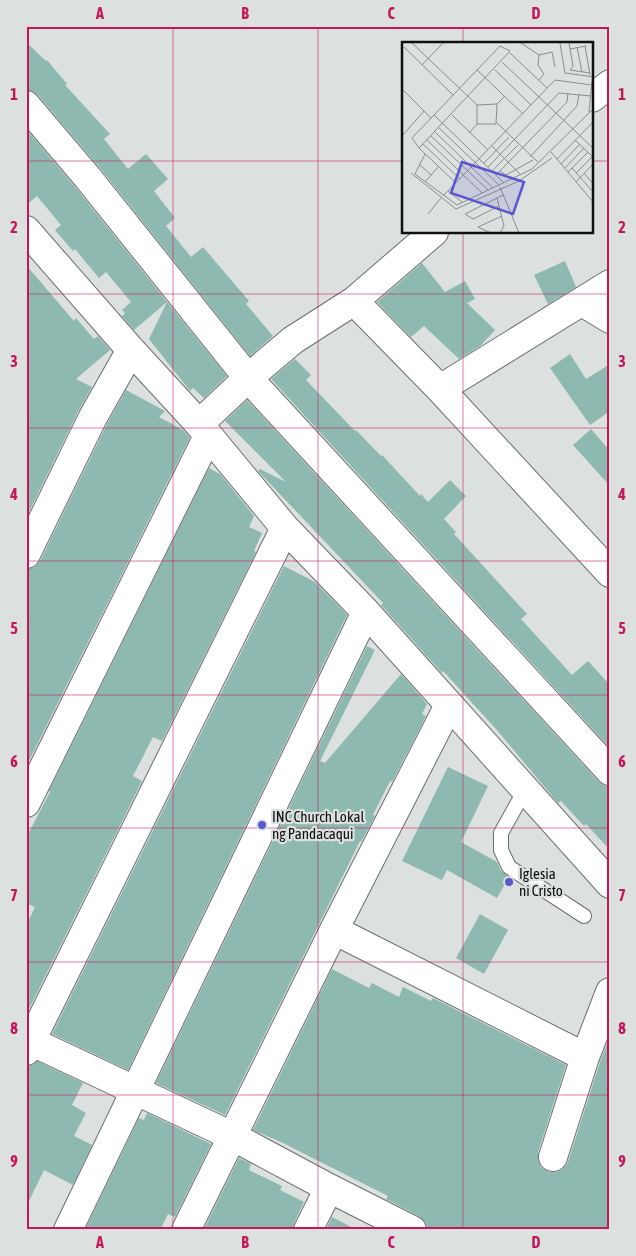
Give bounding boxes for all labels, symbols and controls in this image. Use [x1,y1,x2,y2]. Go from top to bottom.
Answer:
text: A [95,4,104,22]
text: B [241,4,249,22]
text: C [387,4,395,22]
text: D [532,4,541,22]
inset map [402,42,594,234]
text: 1 [10,85,18,103]
text: 1 [618,85,626,103]
text: 2 [10,218,18,236]
text: 2 [618,218,626,236]
text: 3 [10,352,18,370]
text: 3 [618,352,626,370]
text: 4 [9,485,18,503]
text: 4 [617,485,626,503]
text: 5 [10,619,18,637]
text: 5 [618,619,626,637]
text: 6 [10,752,18,770]
text: 6 [618,752,626,770]
place label: INC Church Lokal ng Pandacaqui [272,808,364,842]
marker: INC Church Lokal ng Pandacaqui [256,819,268,831]
place label: Iglesia ni Cristo [519,865,563,899]
marker: Iglesia ni Cristo [503,876,515,888]
text: 7 [10,886,18,904]
text: 7 [618,886,626,904]
text: 8 [10,1019,18,1037]
text: 8 [618,1019,626,1037]
text: 9 [10,1152,18,1170]
text: 9 [618,1152,626,1170]
text: A [95,1233,104,1251]
text: B [241,1233,249,1251]
text: C [387,1233,395,1251]
text: D [532,1233,541,1251]

